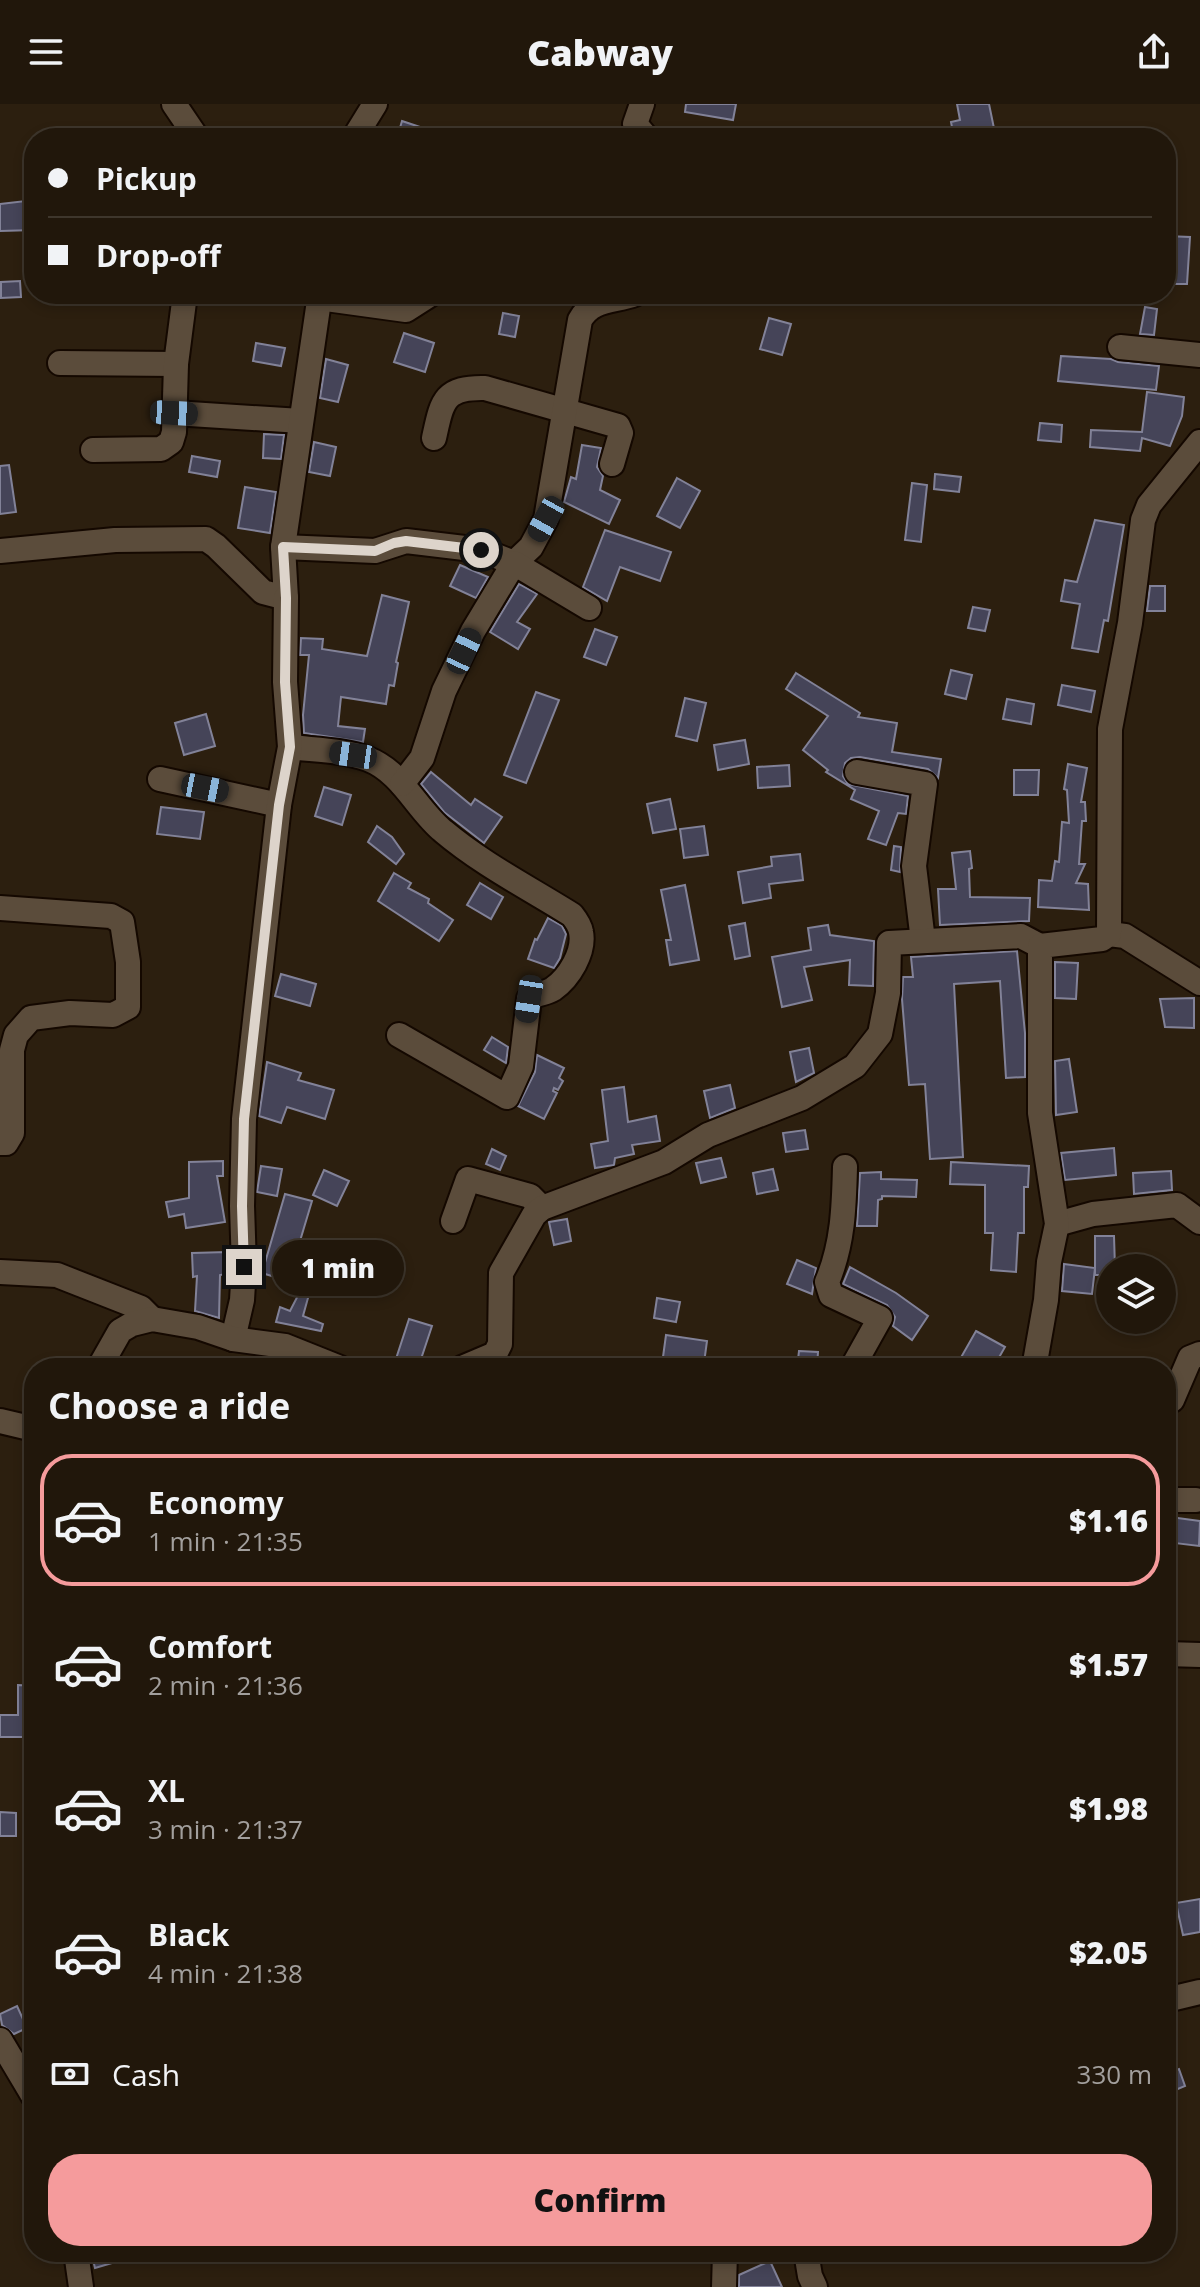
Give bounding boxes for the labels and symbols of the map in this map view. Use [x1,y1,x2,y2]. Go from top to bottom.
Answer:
car [149,400,199,426]
car [524,492,568,546]
route start [463,532,499,568]
car [443,624,485,678]
car [328,740,378,770]
car [179,772,231,804]
car [513,973,545,1025]
callout: 1 min [272,1239,404,1295]
route end [226,1249,262,1285]

